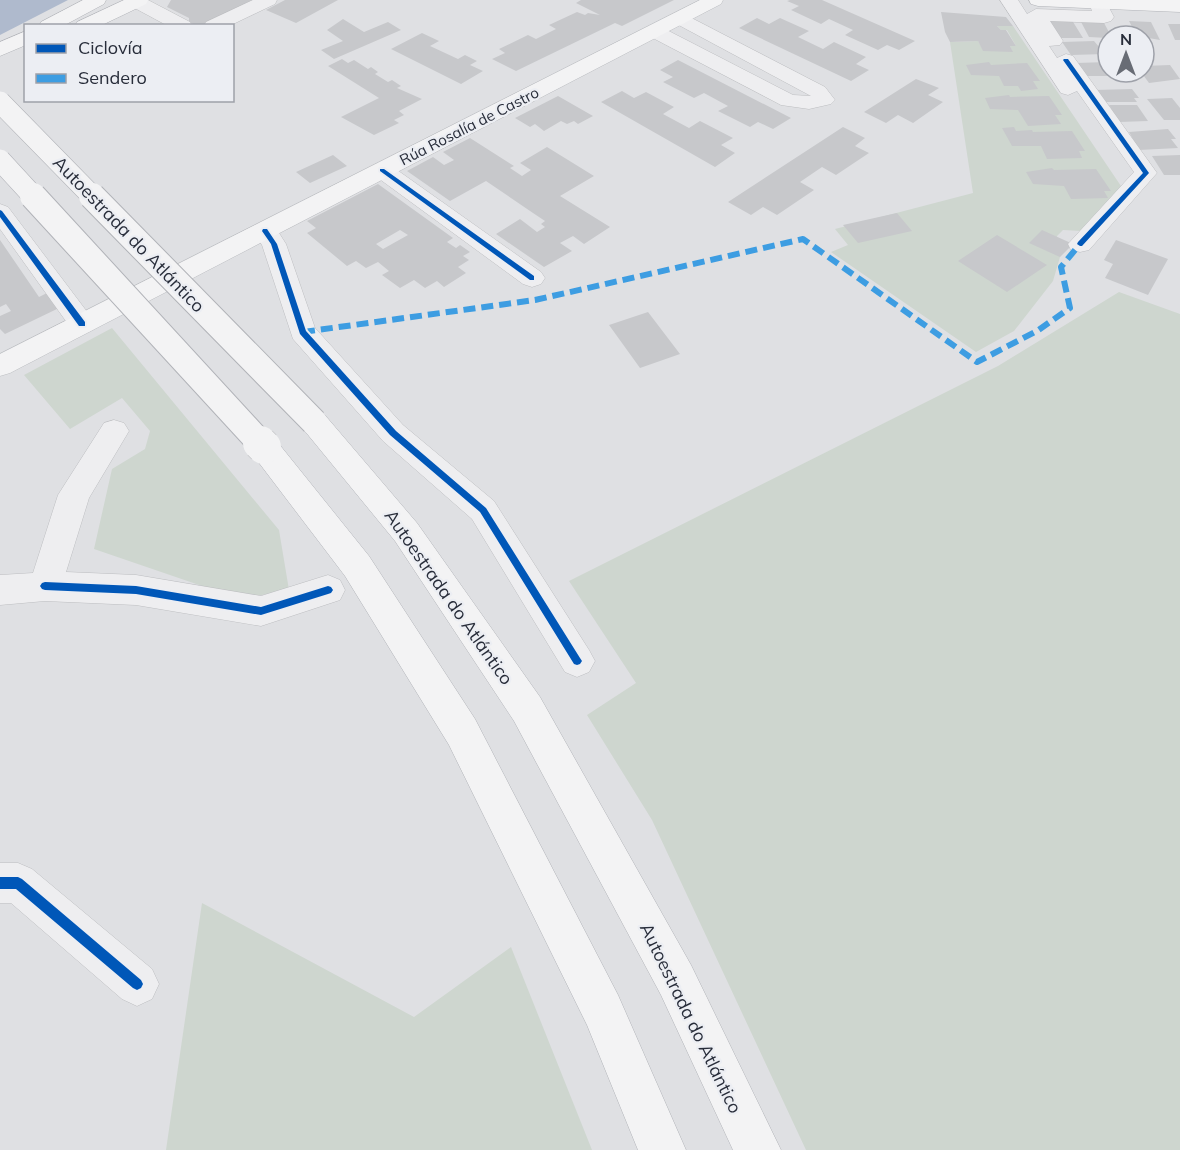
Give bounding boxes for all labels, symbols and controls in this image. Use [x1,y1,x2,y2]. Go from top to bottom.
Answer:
legend [24,24,234,102]
north arrow [1096,24,1156,84]
text: N [1120,29,1132,49]
text: Ciclovía [78,36,143,59]
text: Sendero [78,66,147,89]
street label: Rúa Rosalía de Castro [396,83,542,169]
street label: Autoestrada do Atlántico [48,151,210,317]
street label: Autoestrada do Atlántico [380,505,518,689]
street label: Autoestrada do Atlántico [635,919,747,1117]

